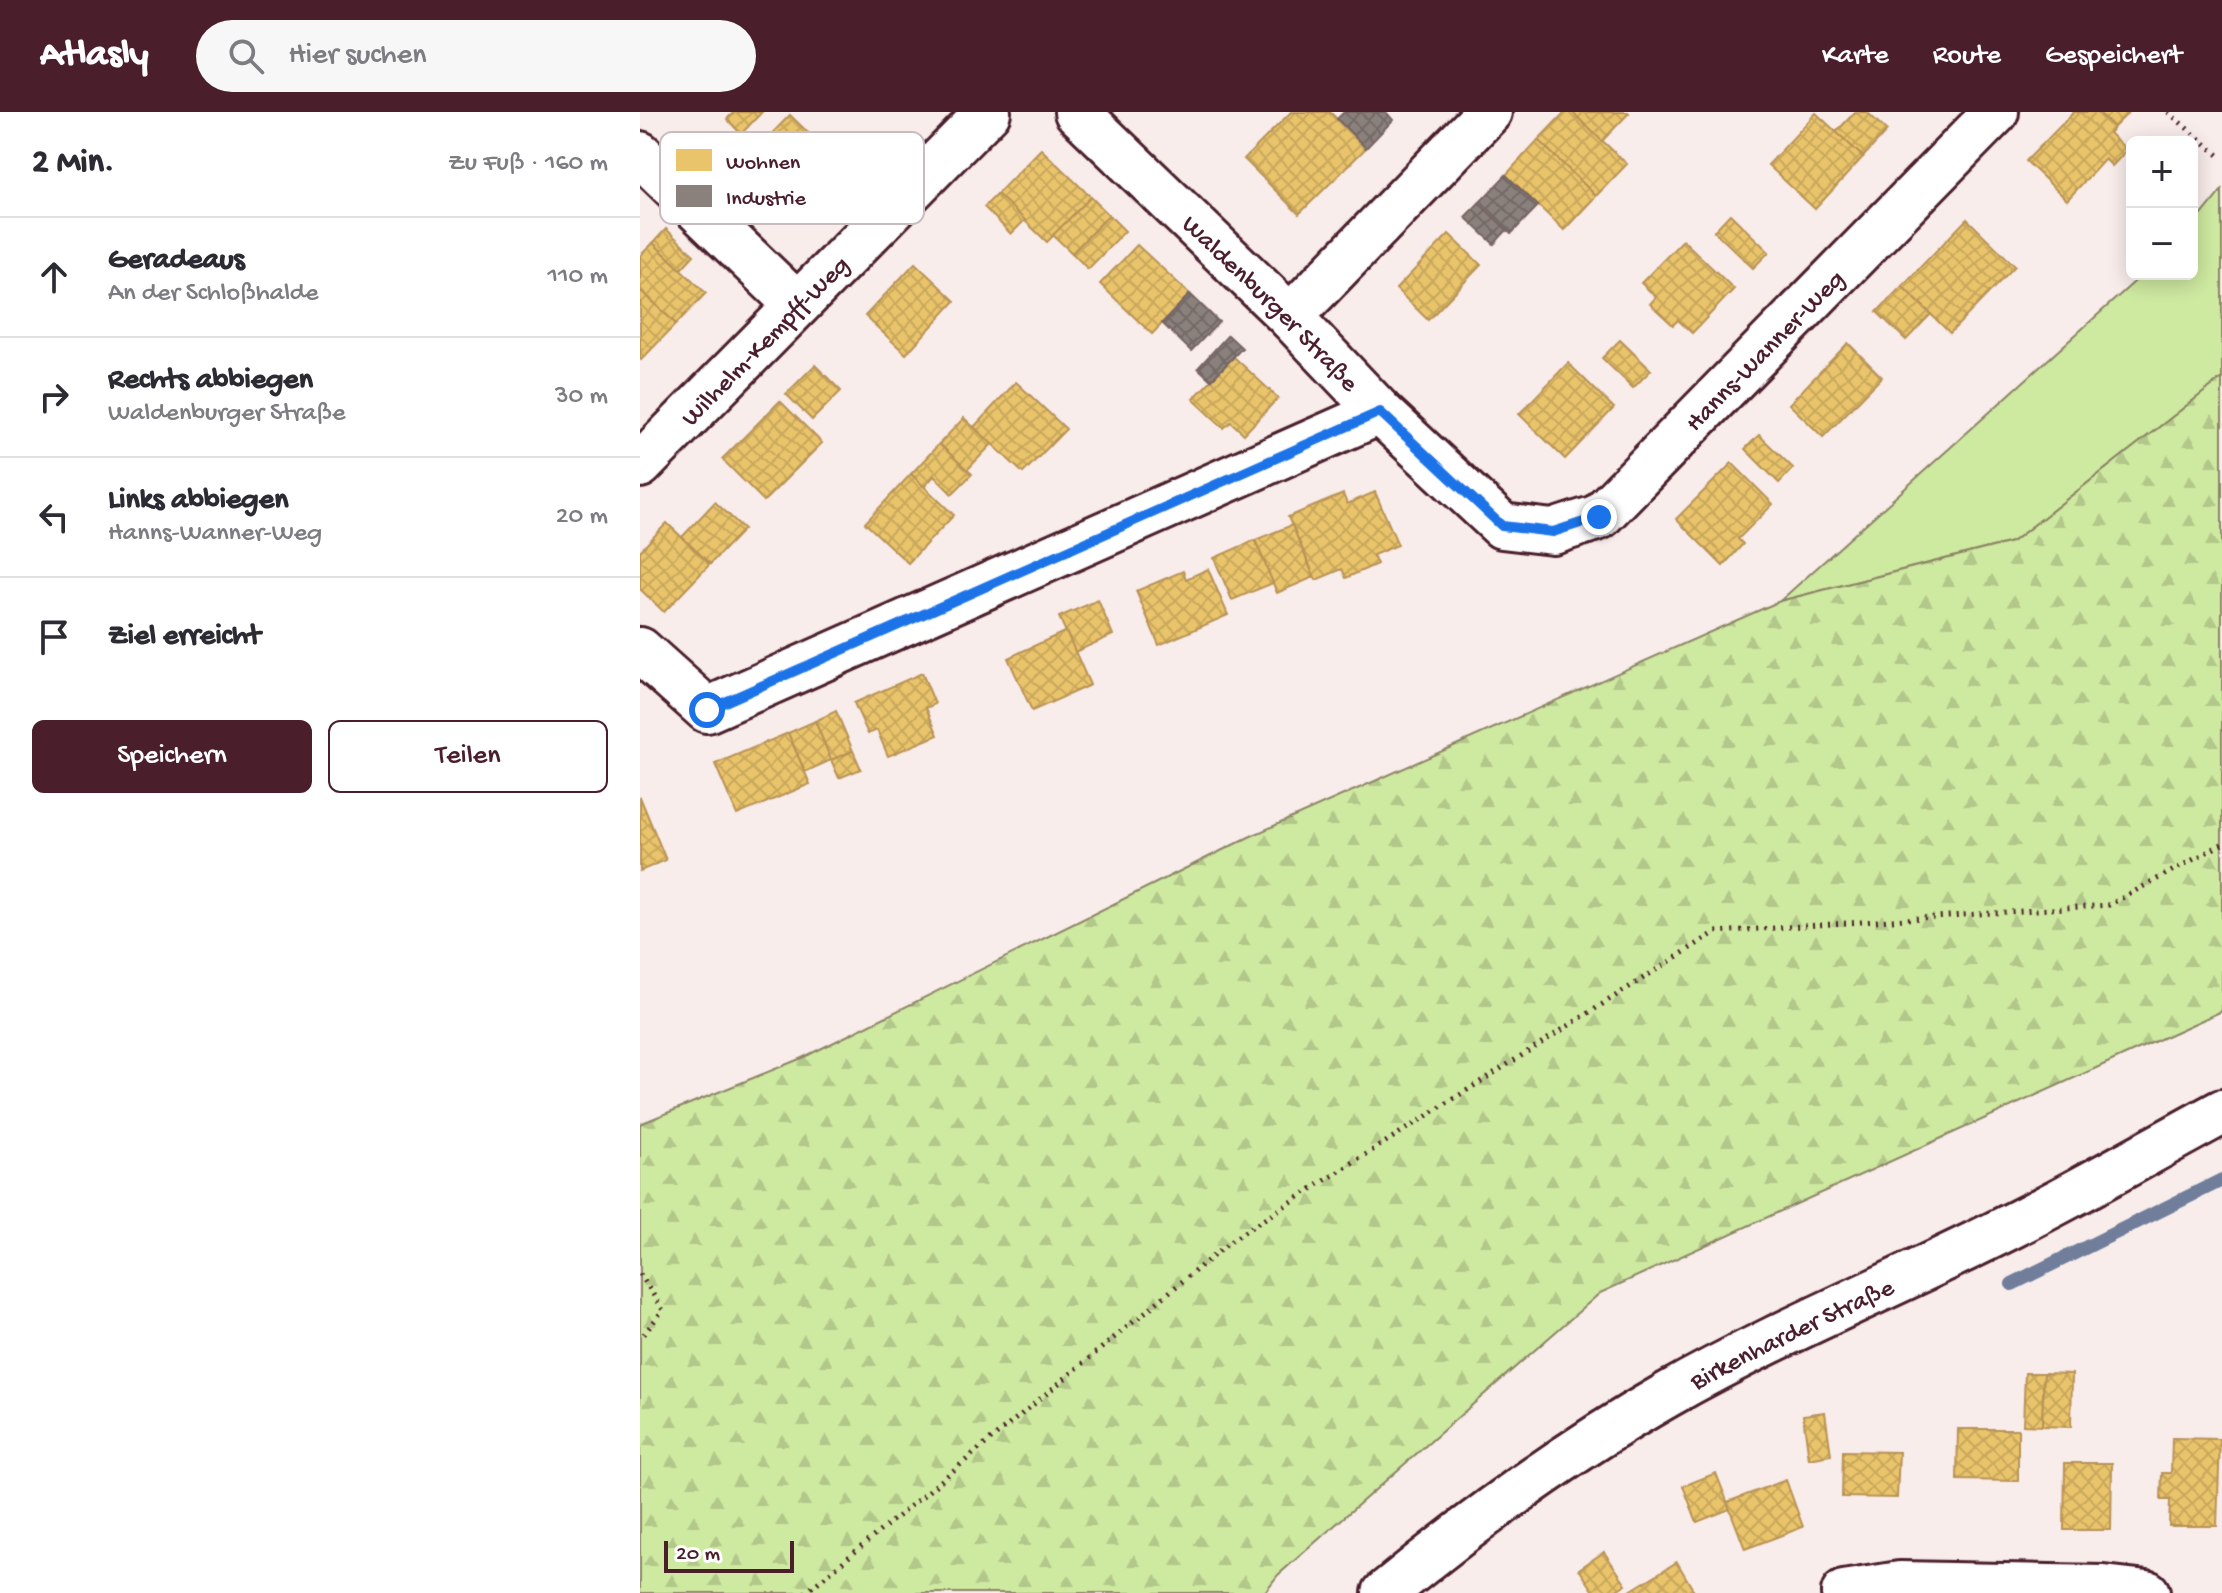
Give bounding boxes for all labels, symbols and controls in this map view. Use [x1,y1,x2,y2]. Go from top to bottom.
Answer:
search box [196,20,756,92]
text: Atlasly [40,34,148,78]
icon: search [224,34,268,78]
text: Hier suchen [288,39,426,74]
text: Karte [1822,40,1889,73]
text: Route [1933,40,2001,73]
text: Gespeichert [2045,40,2182,73]
legend [660,132,924,224]
map controls [2126,136,2198,280]
button: + [2126,136,2198,208]
text: 2 Min. [32,144,115,184]
text: Zu Fuß · 160 m [448,149,608,180]
text: Wohnen [726,151,801,177]
text: Industrie [726,187,807,213]
button: − [2126,208,2198,280]
street label: Waldenburger Straße [1173,210,1364,400]
text: Geradeaus [108,244,245,279]
street label: Wilhelm-Kempff-Weg [676,251,857,434]
icon: ahead [32,255,76,299]
text: 110 m [548,262,608,293]
street label: Hanns-Wanner-Weg [1681,265,1853,440]
text: An der Schloßhalde [108,279,319,310]
text: Rechts abbiegen [108,364,313,399]
icon: right [32,375,76,419]
text: 30 m [555,382,608,413]
text: Waldenburger Straße [108,399,346,430]
text: Links abbiegen [108,484,288,519]
icon: left [32,495,76,539]
route end [1581,499,1617,535]
text: 20 m [556,502,608,533]
text: Hanns-Wanner-Weg [108,519,322,550]
icon: arrive [32,615,76,659]
text: Ziel erreicht [108,620,260,655]
route start [689,692,725,728]
button: Speichern [32,720,312,793]
button: Teilen [328,720,608,793]
street label: Birkenharder Straße [1685,1273,1900,1400]
scale bar [664,1537,794,1573]
text: 20 m [676,1542,720,1568]

